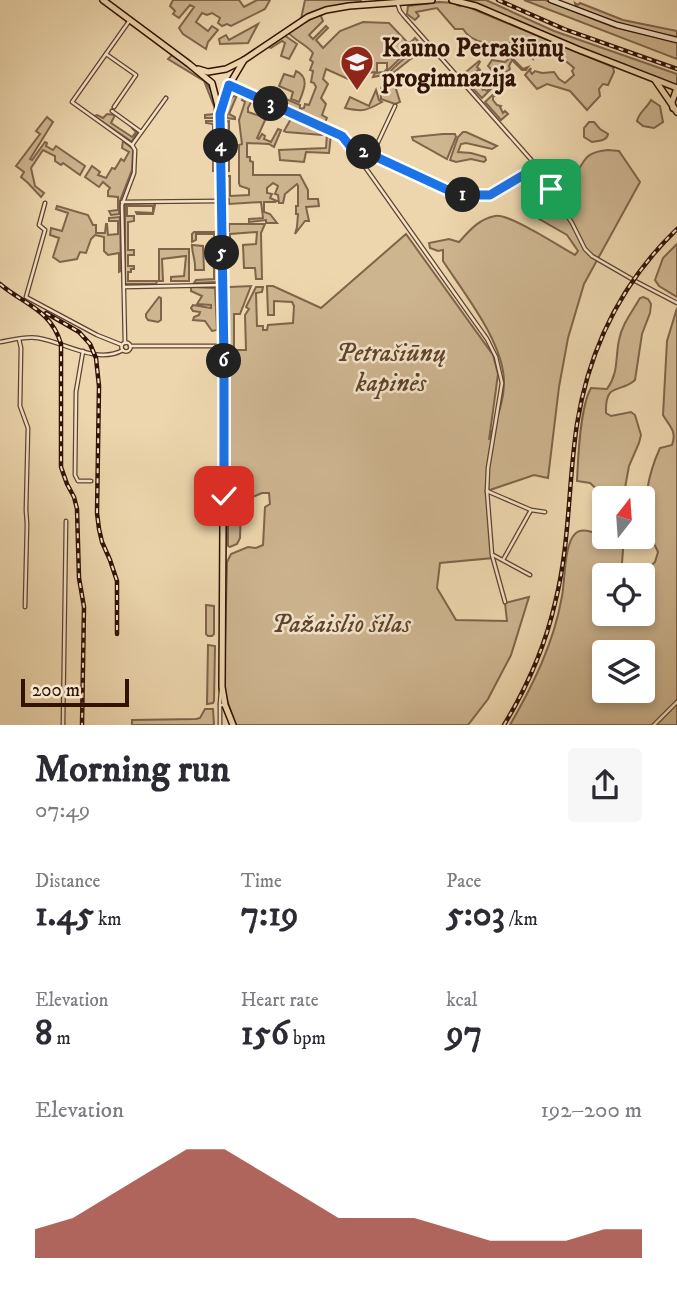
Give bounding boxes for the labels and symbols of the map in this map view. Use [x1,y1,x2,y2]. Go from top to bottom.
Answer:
place label: Kauno Petrašiūnų progimnazija [381,32,564,95]
school or university icon: Kauno Petrašiūnų progimnazija [338,43,376,92]
pin: 3 [254,86,288,122]
pin: 4 [204,128,238,164]
pin: 2 [346,134,382,170]
pin [521,159,581,219]
pin: 1 [446,178,480,212]
pin: 5 [204,236,240,270]
park label: Petrašiūnų kapinės [336,337,446,400]
pin: 6 [206,344,242,378]
pin [194,466,254,526]
north arrow [592,486,654,550]
park label: Pažaislio šilas [271,608,412,641]
scale bar [21,676,130,708]

